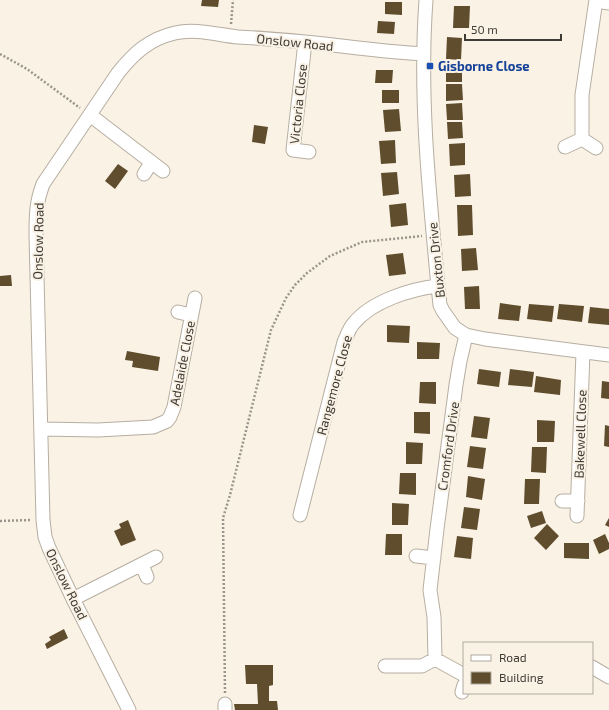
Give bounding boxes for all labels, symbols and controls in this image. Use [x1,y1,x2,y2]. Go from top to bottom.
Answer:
scale bar [465,16,561,42]
text: 50 m [471,22,498,36]
street label: Onslow Road [256,30,334,54]
place label: Gisborne Close [438,58,530,74]
marker: Gisborne Close [425,61,435,71]
street label: Victoria Close [286,63,310,145]
street label: Onslow Road [29,202,47,280]
street label: Buxton Drive [424,221,448,299]
street label: Adelaide Close [166,319,198,407]
street label: Rangemore Close [313,333,355,437]
street label: Bakewell Close [570,389,590,479]
street label: Cromford Drive [434,400,462,492]
street label: Onslow Road [43,546,91,622]
legend [463,642,593,694]
text: Road [499,650,527,664]
text: Building [499,670,544,684]

